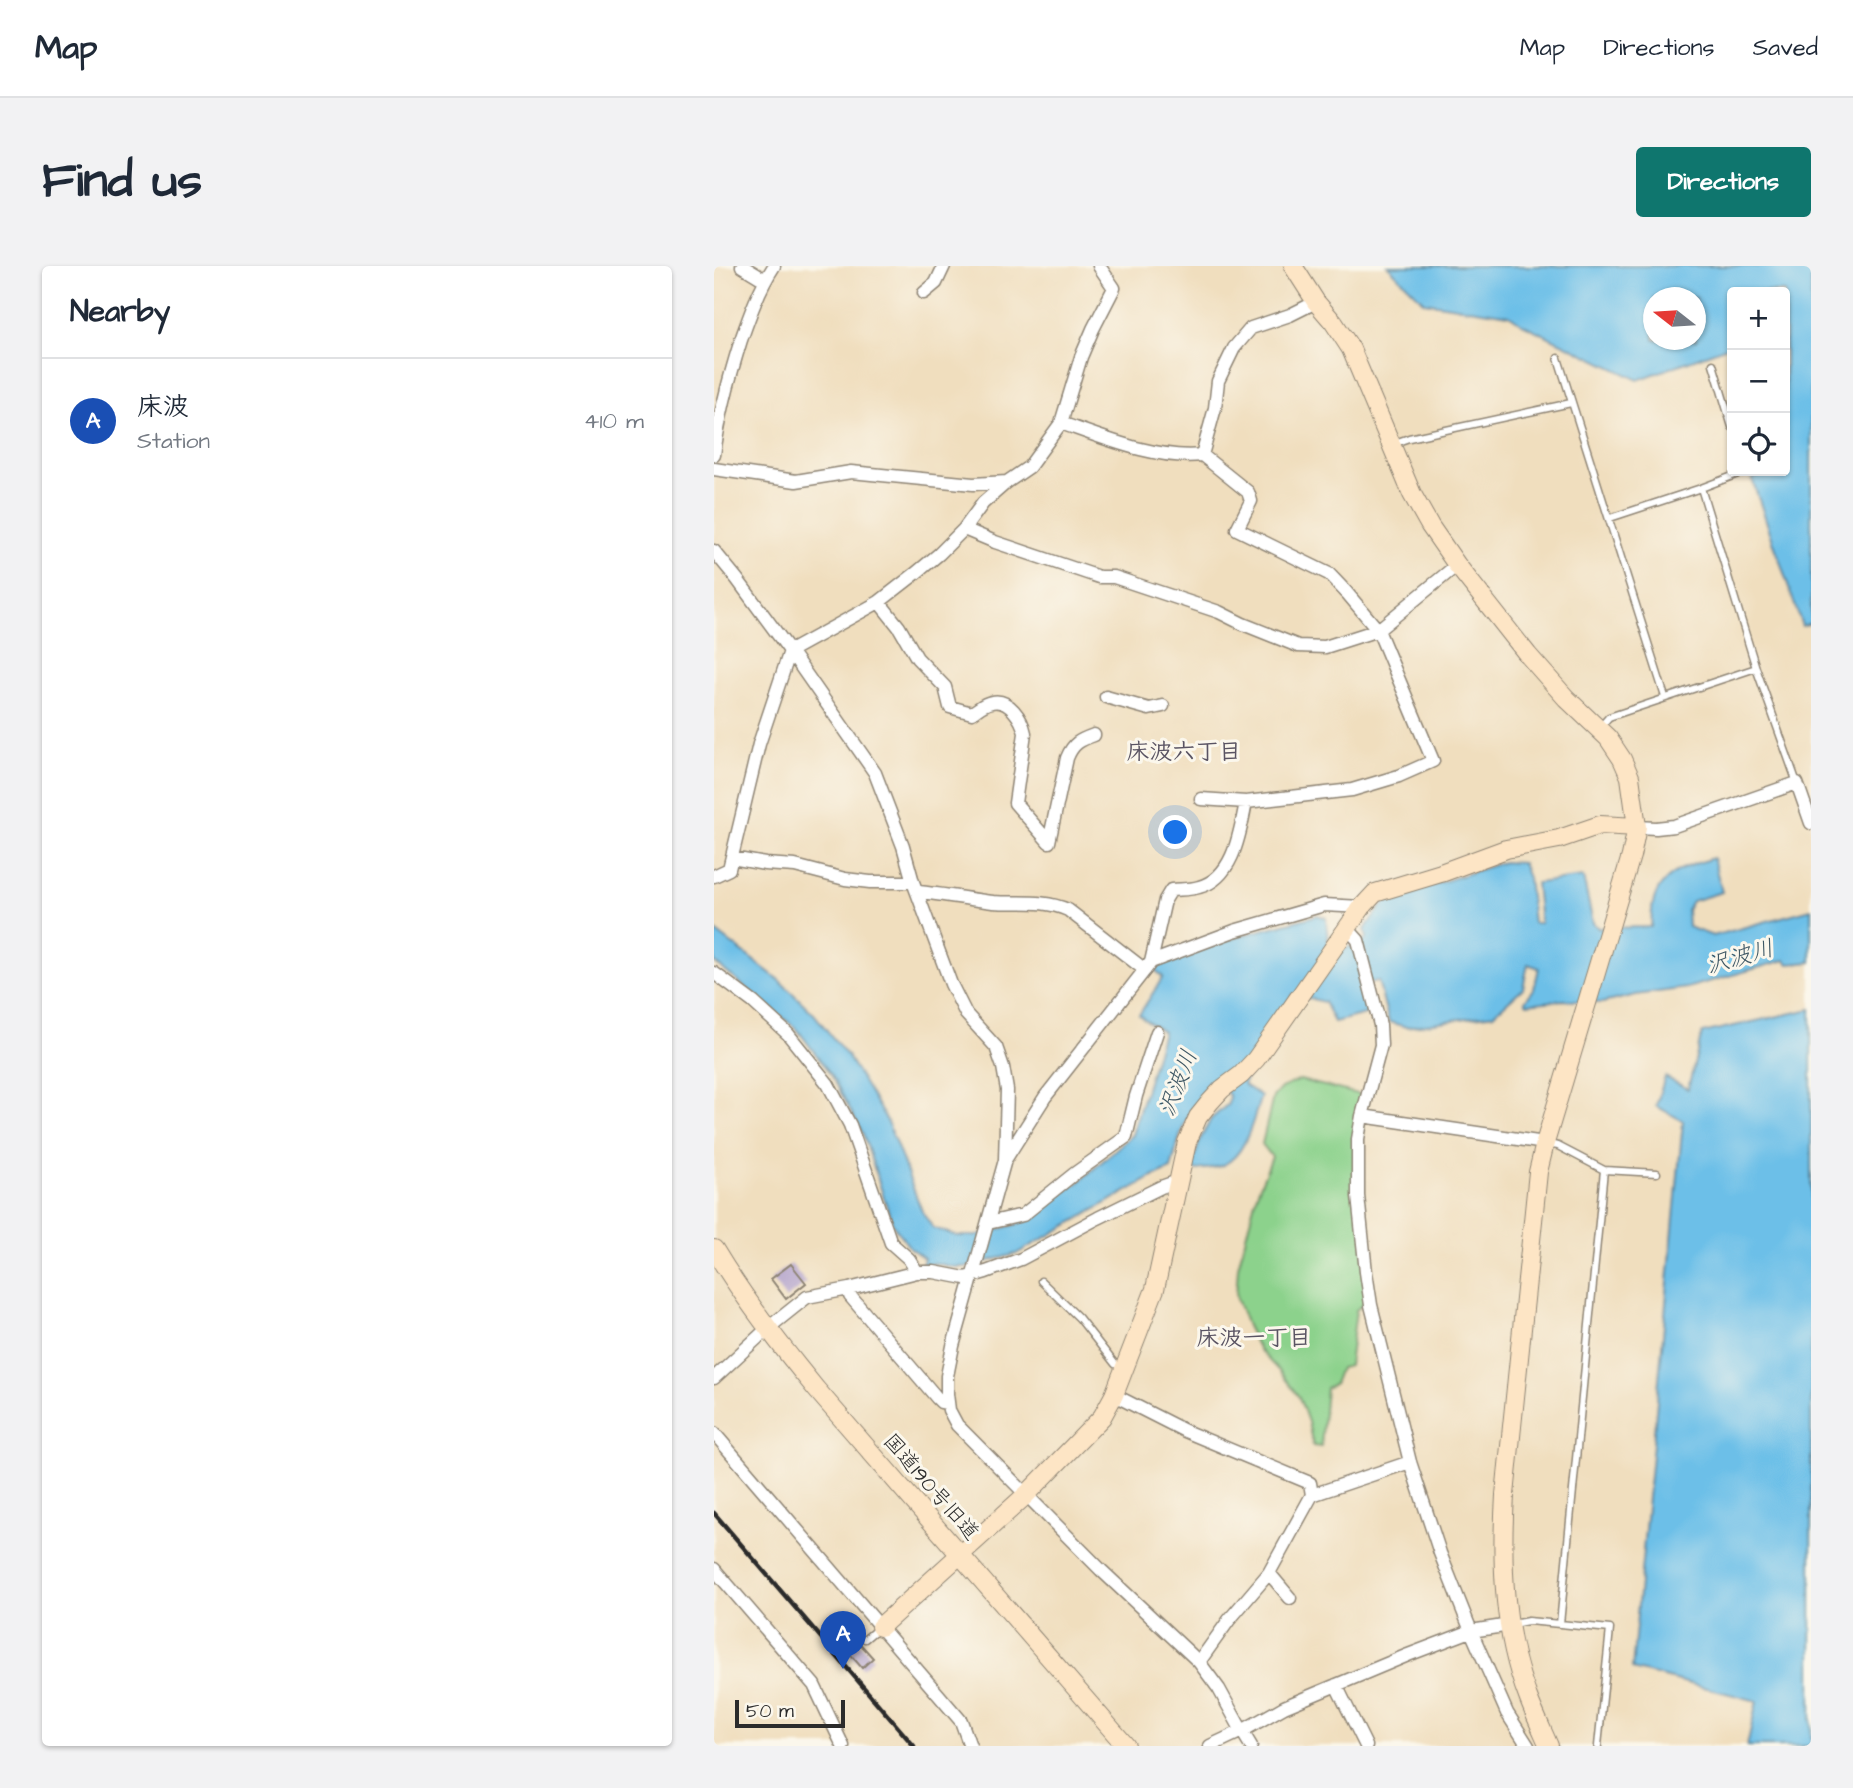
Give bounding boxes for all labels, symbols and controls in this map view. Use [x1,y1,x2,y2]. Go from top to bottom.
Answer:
text: Map [35,25,97,71]
text: Map [1520,31,1565,65]
text: Directions [1603,31,1715,65]
text: Saved [1753,31,1818,65]
button: Directions [1636,147,1811,217]
text: Find us [42,148,202,216]
north arrow [1643,287,1706,350]
map controls [1727,287,1790,476]
button: + [1727,287,1790,350]
text: Nearby [70,291,170,333]
button: − [1727,350,1790,413]
text: 床波 [137,389,189,425]
text: A [86,405,100,437]
text: 410 m [584,405,644,437]
button: locate [1727,413,1790,476]
text: Station [137,425,210,457]
district label: 床波六丁目 [1127,736,1242,768]
your location [1158,815,1192,849]
water label: 沢波川 [1702,932,1778,982]
water label: 沢波川 [1151,1045,1205,1121]
district label: 床波一丁目 [1197,1322,1312,1354]
street label: 国道190号旧道 [876,1427,986,1547]
pin: A [820,1611,866,1669]
scale bar [735,1697,845,1729]
text: 50 m [746,1698,794,1725]

